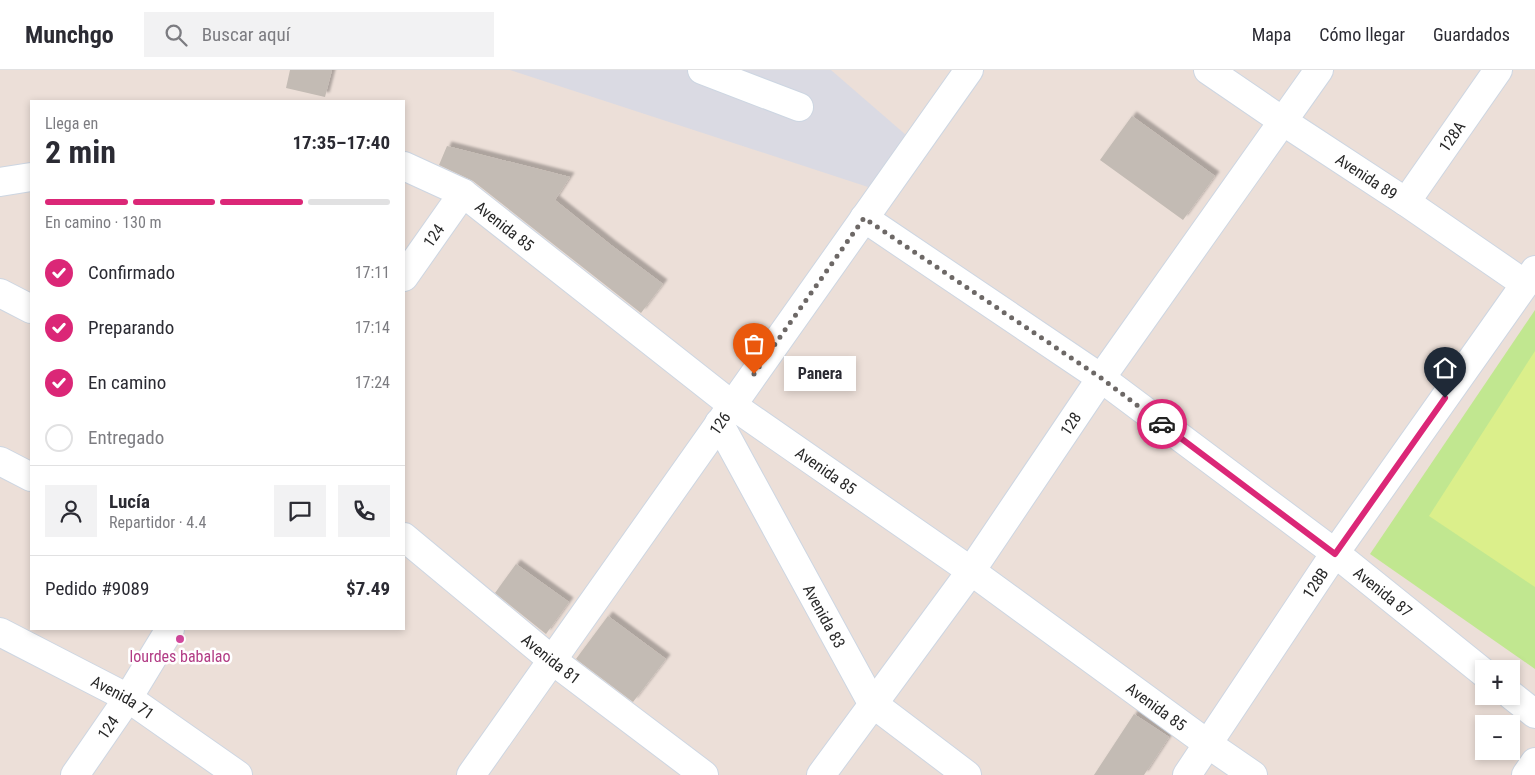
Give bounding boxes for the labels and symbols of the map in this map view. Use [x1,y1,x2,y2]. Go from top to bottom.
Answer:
street label: 128A [1435,118,1469,156]
street label: Avenida 89 [1332,150,1401,204]
street label: Avenida 85 [471,197,538,255]
street label: 124 [419,220,448,251]
pin [733,323,775,374]
pin [1424,347,1466,398]
callout: Panera [784,356,856,392]
courier [1137,399,1187,449]
street label: 126 [705,408,735,438]
street label: 128 [1056,409,1085,439]
street label: Avenida 85 [792,443,860,499]
street label: Avenida 87 [1350,563,1416,621]
street label: 128B [1299,564,1332,602]
street label: Avenida 83 [799,581,849,651]
street label: Avenida 81 [518,630,584,688]
marker: lourdes babalao [174,633,186,645]
place label: lourdes babalao [129,647,231,666]
street label: Avenida 71 [88,672,158,723]
street label: Avenida 85 [1122,679,1190,735]
street label: 124 [94,712,123,743]

